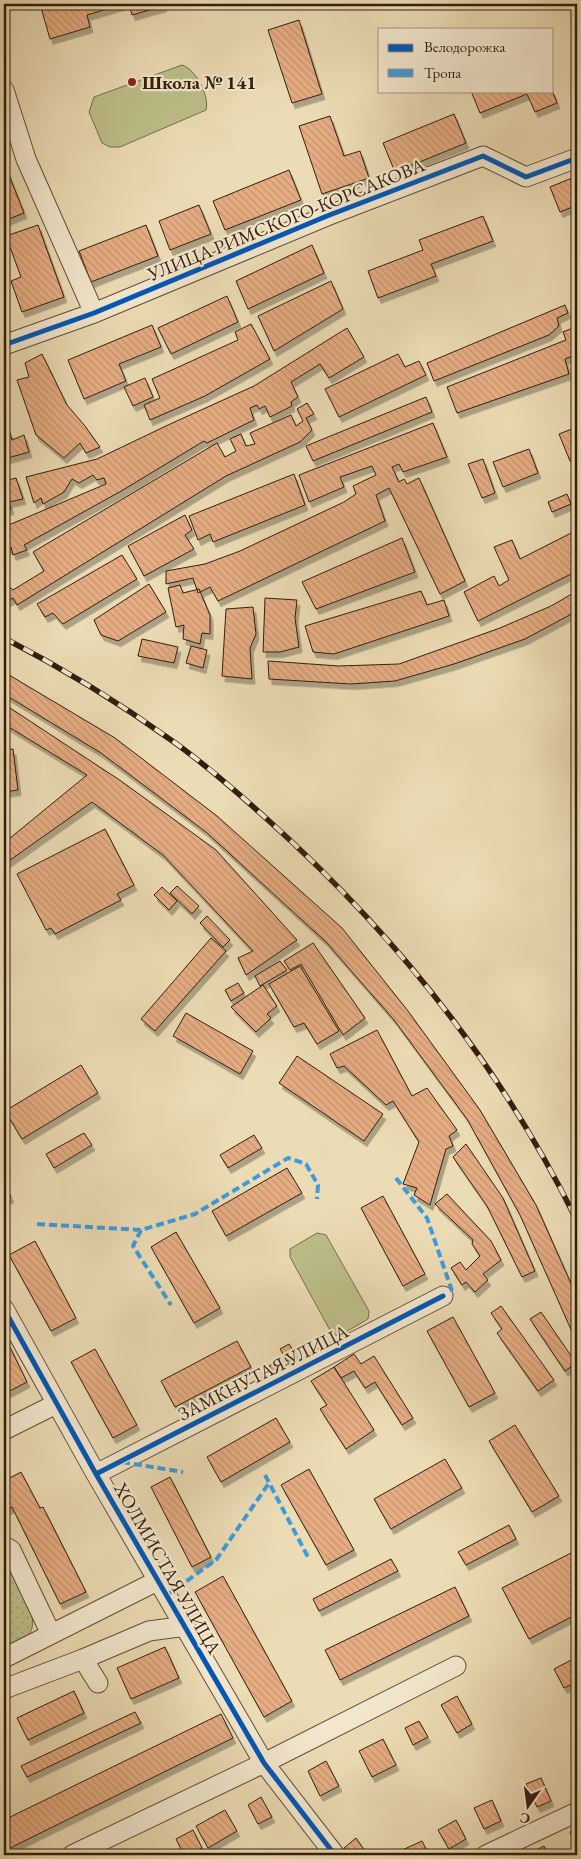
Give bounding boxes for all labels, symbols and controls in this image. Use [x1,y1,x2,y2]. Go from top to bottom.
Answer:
legend [378,28,554,92]
text: Велодорожка [424,37,505,56]
text: Тропа [424,63,461,82]
place label: Школа № 141 [142,70,256,95]
marker: Школа № 141 [126,76,138,88]
street label: УЛИЦА РИМСКОГО-КОРСАКОВА [143,152,429,287]
street label: ЗАМКНУТАЯ УЛИЦА [174,1318,354,1426]
street label: ХОЛМИСТАЯ УЛИЦА [108,1477,227,1659]
north arrow [504,1782,554,1832]
text: С [518,1809,532,1829]

